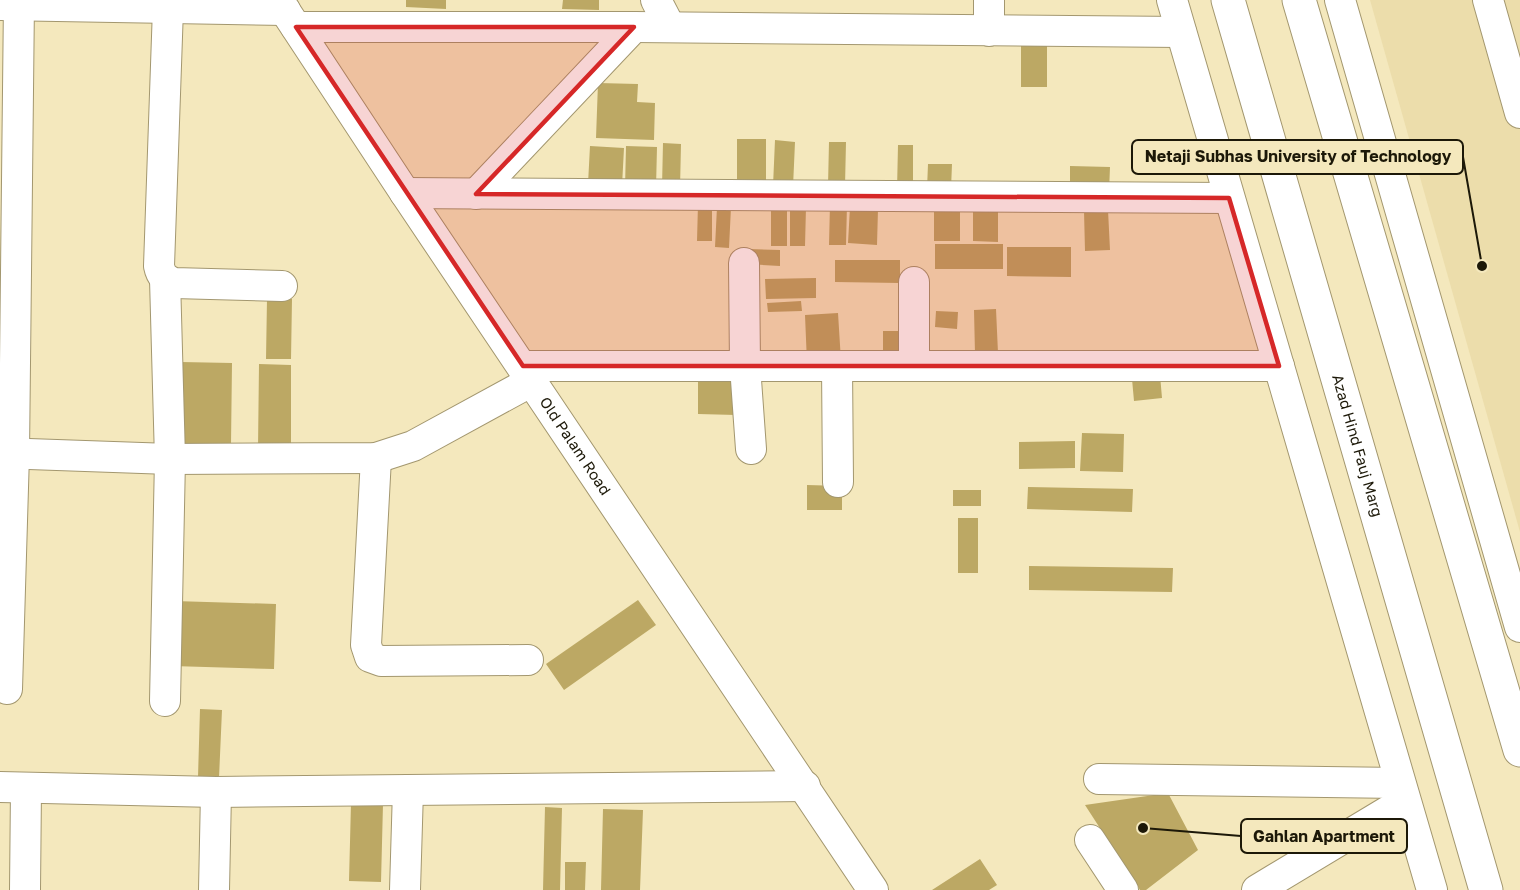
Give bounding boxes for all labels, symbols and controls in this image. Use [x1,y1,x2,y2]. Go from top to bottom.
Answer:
callout: Netaji Subhas University of Technology [1132,140,1463,174]
text: Netaji Subhas University of Technology [1145,146,1452,166]
street label: Azad Hind Fauj Marg [1329,372,1387,519]
street label: Old Palam Road [537,393,615,498]
callout: Gahlan Apartment [1241,819,1407,853]
text: Gahlan Apartment [1253,826,1395,846]

